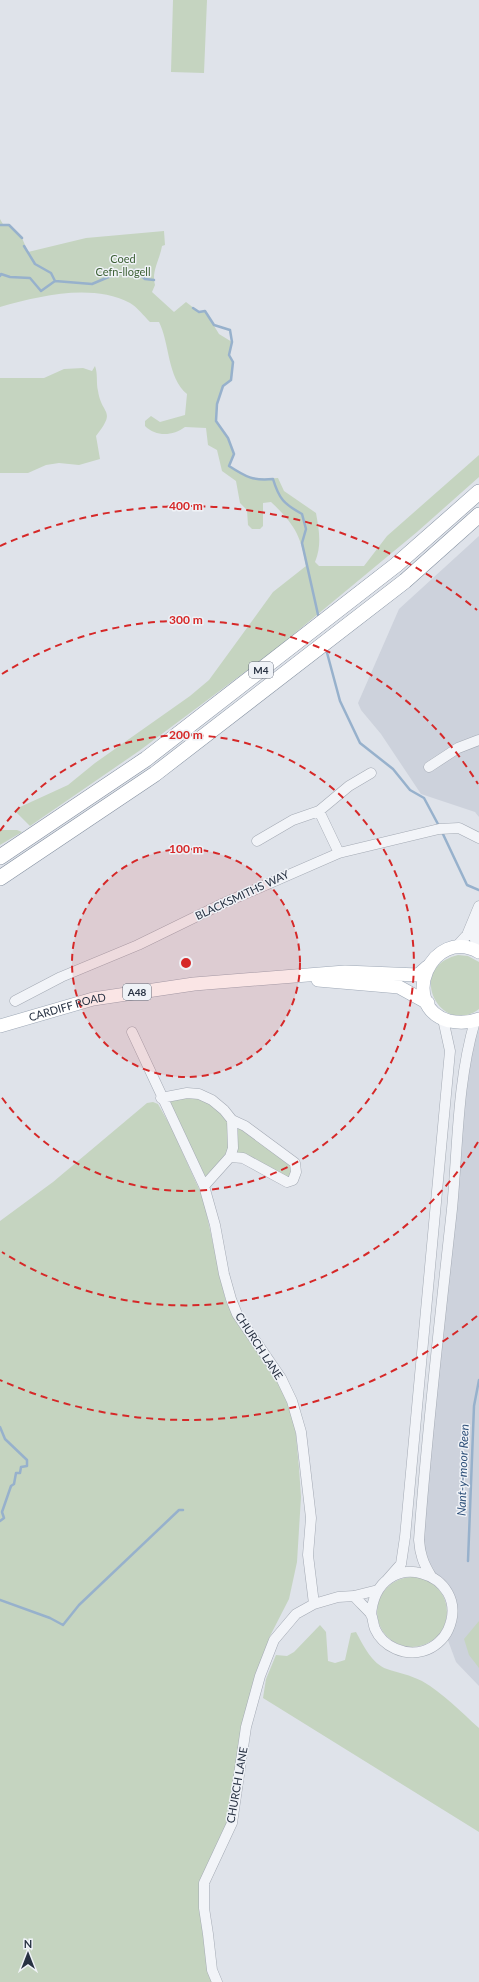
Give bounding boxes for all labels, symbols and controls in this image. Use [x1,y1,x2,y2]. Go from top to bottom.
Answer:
park label: Coed Cefn-llogell [95,252,151,278]
text: 400 m [169,498,203,513]
text: 300 m [169,612,203,627]
road number: M4 [249,662,273,678]
text: 200 m [169,727,203,742]
text: 100 m [169,841,203,856]
street label: BLACKSMITHS WAY [193,867,291,922]
centre of rings [179,956,193,970]
road number: A48 [123,984,151,1000]
street label: CARDIFF ROAD [27,990,107,1023]
street label: CHURCH LANE [233,1310,286,1382]
water label: Nant-y-moor Reen [453,1424,472,1516]
street label: CHURCH LANE [223,1746,250,1824]
north arrow [8,1934,48,1974]
text: N [24,1937,32,1950]

